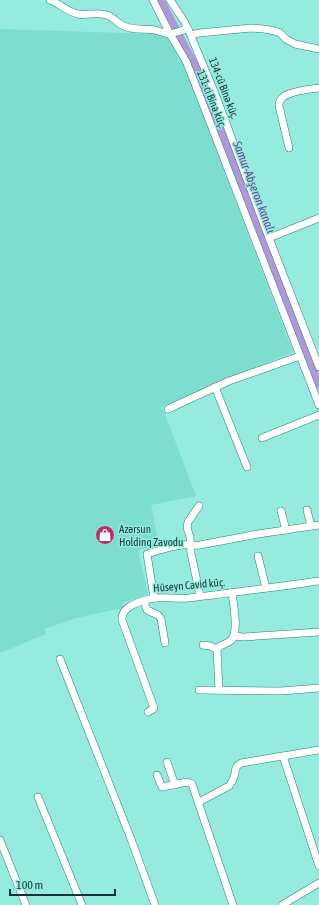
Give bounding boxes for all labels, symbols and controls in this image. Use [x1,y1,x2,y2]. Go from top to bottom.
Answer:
street label: 134-cü Binə küç. [207,56,241,120]
street label: 131-ci Binə küç. [195,68,229,130]
water label: Samur-Abşeron kanalı [230,138,278,235]
place label: Azərsun Holdinq Zavodu [119,523,183,548]
shop icon: Azərsun Holdinq Zavodu [94,524,116,546]
street label: Hüseyn Cavid küç. [153,576,225,594]
scale bar [10,871,115,897]
text: 100 m [16,878,43,892]

